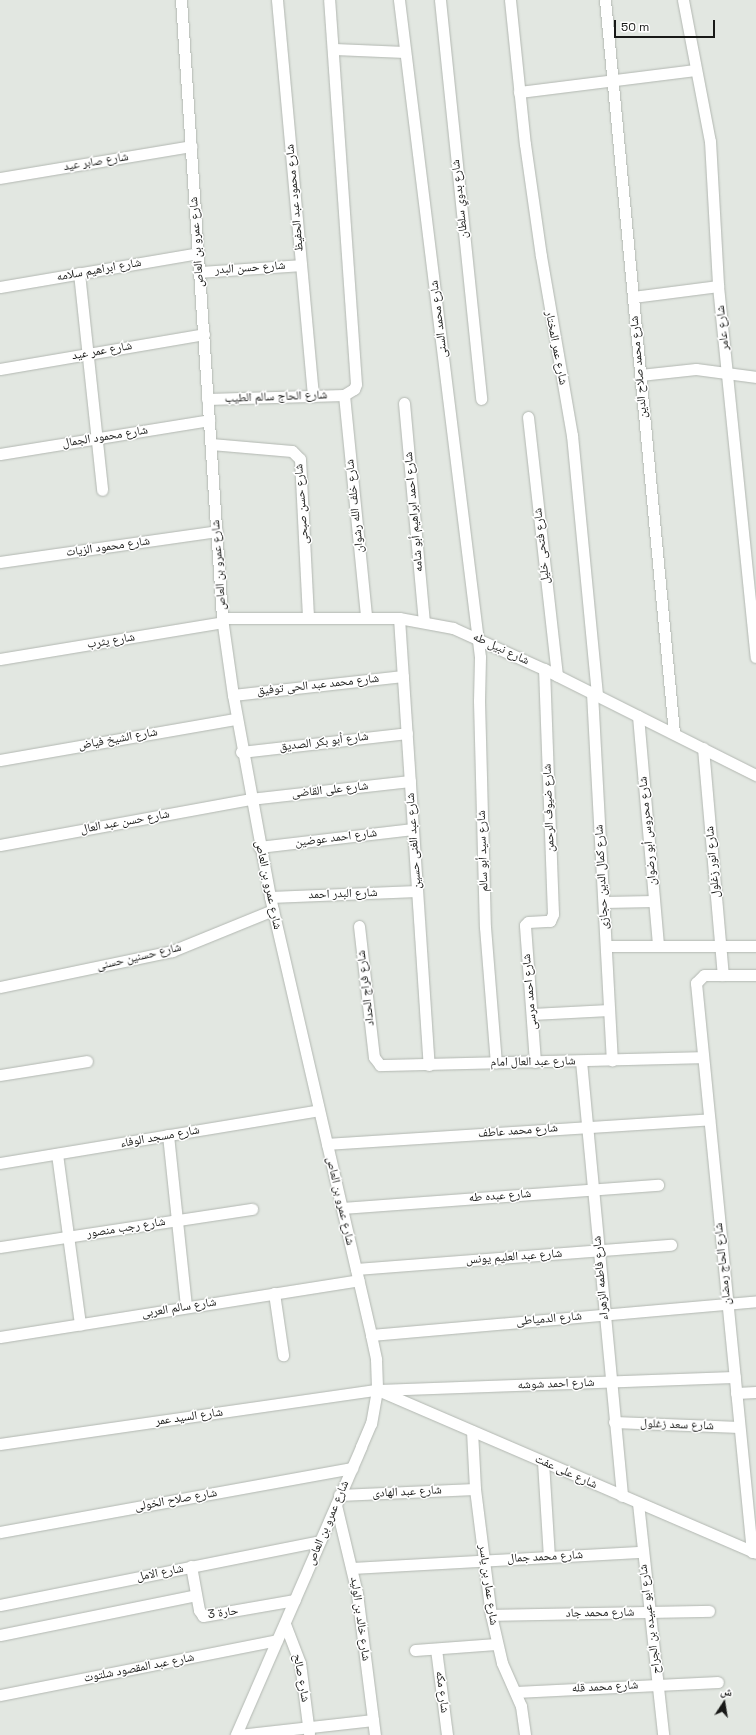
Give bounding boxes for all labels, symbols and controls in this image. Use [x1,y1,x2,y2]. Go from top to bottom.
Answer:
scale bar [616,12,717,38]
text: 50 m [621,19,649,35]
street label: شارع محمود عبد الحفيظ [283,144,307,252]
street label: شارع صابر عيد [62,150,130,174]
street label: شارع بدوي سلطان [449,159,471,239]
street label: شارع عمرو بن العاص [187,196,207,288]
street label: شارع ابراهيم سلامه [56,255,142,285]
street label: شارع حسن البدر [214,258,286,278]
street label: شارع محمد السنى [427,279,451,359]
street label: شارع عامر [713,305,733,351]
street label: شارع عمر المختار [542,310,570,386]
street label: شارع محمد صلاح الدين [627,315,651,419]
street label: شارع عمر عيد [71,339,133,363]
street label: شارع الحاج سالم الطيب [224,388,328,406]
street label: شارع محمود الجمال [61,423,149,451]
street label: شارع احمد ابراهيم أبو شامه [402,451,426,573]
street label: شارع خلف الله رشوان [343,458,367,554]
street label: شارع حسن صبحى [292,463,312,545]
street label: شارع فتحى خليل [531,507,553,585]
street label: شارع عمرو بن العاص [209,519,229,611]
street label: شارع محمود الزيات [65,534,151,560]
street label: شارع يثرب [86,630,136,652]
street label: شارع نبيل طه [471,630,531,668]
street label: شارع محمد عبد الحى توفيق [256,671,380,699]
street label: شارع الشيخ فياض [77,725,159,753]
street label: شارع أبو بكر الصديق [279,729,369,755]
street label: شارع ضيوف الرحمن [540,764,558,852]
street label: شارع محروس أبو رضوان [636,776,660,886]
street label: شارع على القاضى [291,779,369,801]
street label: شارع عبد الغنى حسين [403,792,425,890]
street label: شارع حسن عبد العال [79,807,171,837]
street label: شارع سيد أبو سالم [474,810,492,892]
street label: شارع كمال الدين حجازى [592,824,612,930]
street label: شارع احمد عوضين [294,826,378,850]
street label: شارع انور زغلول [703,826,723,898]
street label: شارع عمرو بن العاص [252,839,284,931]
street label: شارع البدر احمد [308,886,378,902]
street label: شارع حسنين حسنى [95,940,183,974]
street label: شارع فراج الحداد [354,949,378,1027]
street label: شارع احمد مرسى [519,953,541,1031]
street label: شارع عبد العال امام [490,1054,576,1070]
street label: شارع محمد عاطف [478,1121,558,1141]
street label: شارع مسجد الوفاء [119,1123,201,1151]
street label: شارع عمرو بن العاص [323,1155,357,1247]
street label: شارع عبده طه [468,1187,532,1205]
street label: شارع رجب منصور [86,1215,166,1241]
street label: شارع الحاج رمضان [712,1222,734,1306]
street label: شارع فاطمه الزهراء [590,1235,612,1321]
street label: شارع عبد العليم يونس [465,1246,563,1268]
street label: شارع سالم العربى [141,1295,217,1321]
street label: شارع الدمياطى [516,1309,582,1329]
street label: شارع احمد شوشه [517,1375,595,1393]
street label: شارع السيد عمر [154,1405,224,1429]
street label: شارع سعد زغلول [640,1417,714,1433]
street label: شارع على عفت [533,1452,599,1492]
street label: شارع عمرو بن العاص [304,1479,352,1567]
street label: شارع عبد الهادى [372,1483,442,1501]
street label: شارع صلاح الخولى [134,1486,218,1514]
street label: شارع عمار بن ياسر [475,1544,501,1626]
street label: شارع محمد جمال [507,1548,583,1566]
street label: شارع الامل [135,1561,185,1585]
street label: شارع ابو عبيده بن الجراح [636,1563,664,1675]
street label: شارع خالد بن الوليد [347,1576,373,1662]
street label: حارة 3 [207,1604,239,1622]
street label: شارع محمد جاد [566,1605,634,1621]
street label: شارع عبد المقصود شلتوت [83,1650,195,1686]
street label: شارع صالح [290,1653,312,1703]
street label: شارع مكه [432,1670,452,1714]
street label: شارع محمد قله [571,1678,639,1696]
north arrow [704,1683,744,1723]
text: ش [719,1683,734,1699]

